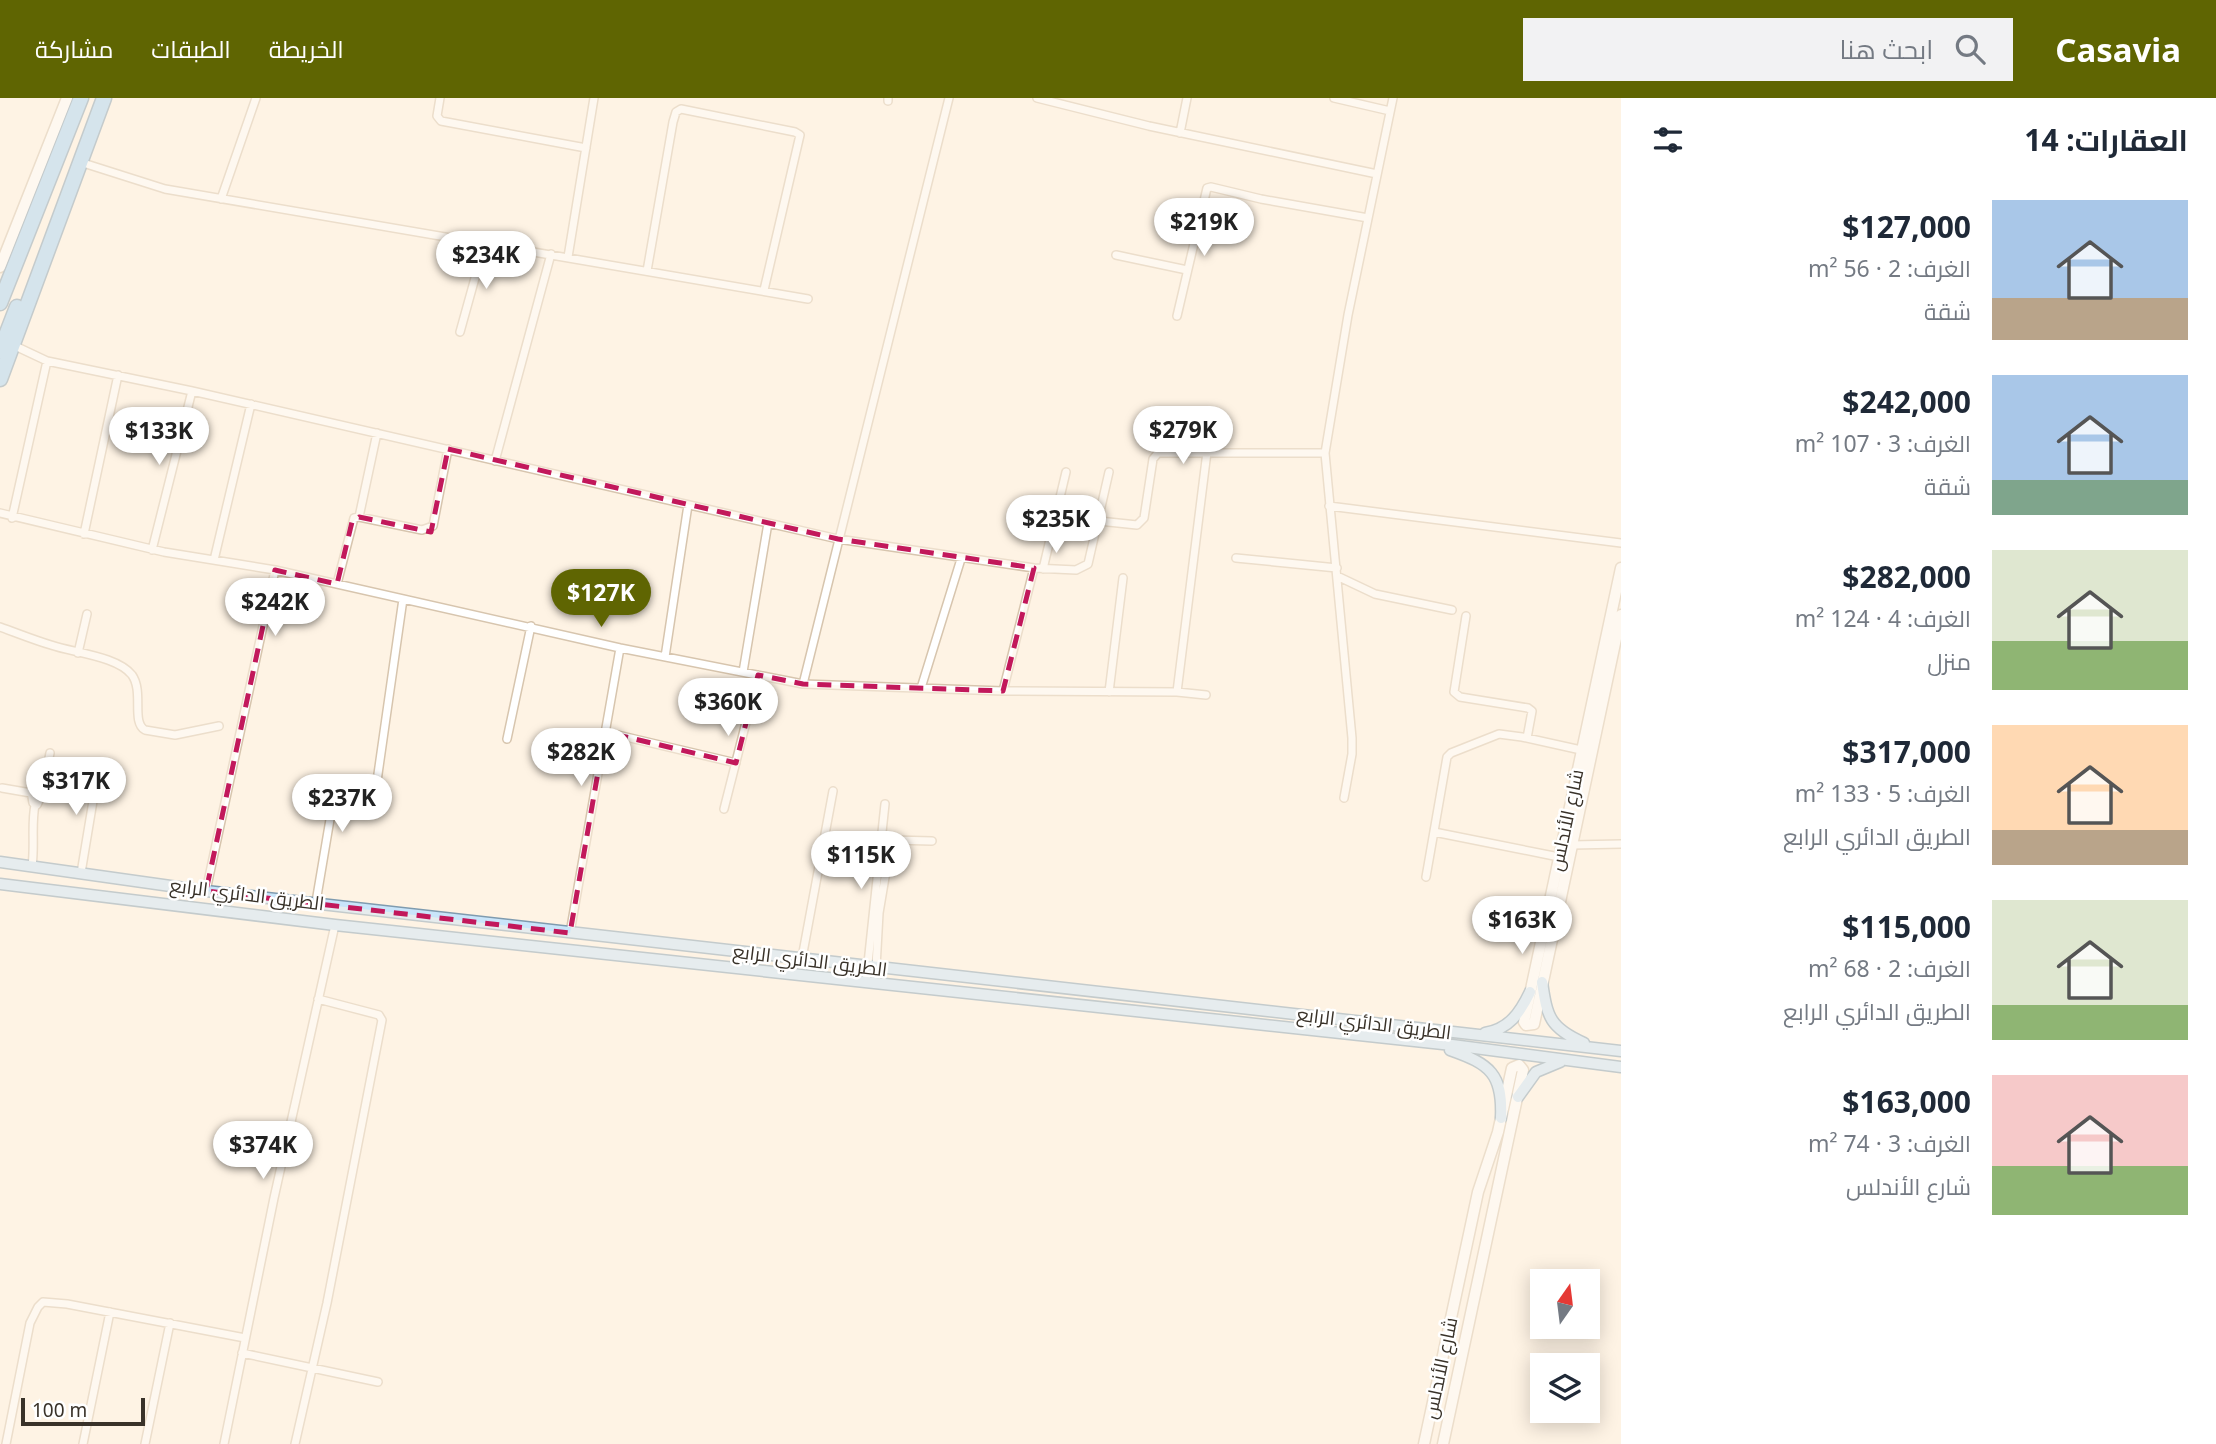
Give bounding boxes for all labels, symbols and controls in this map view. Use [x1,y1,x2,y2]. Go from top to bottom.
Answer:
search box [1523,18,2013,81]
text: Casavia [2055,27,2181,72]
icon: search [1951,30,1989,68]
text: ابحث هنا [1840,31,1933,67]
text: مشاركة [35,32,113,65]
text: الطبقات [151,32,231,65]
text: الخريطة [269,32,344,65]
text: العقارات: 14 [2024,119,2188,160]
icon: filters [1649,121,1687,159]
pin: $219K [1155,198,1253,258]
text: $219K [1170,205,1238,237]
text: $127,000 [1842,206,1971,247]
icon: home [2048,228,2132,312]
pin: $234K [437,232,535,291]
text: $234K [452,238,520,270]
text: الغرف: 2 · 56 m² [1808,252,1971,284]
text: شقة [1924,295,1971,327]
text: $242,000 [1842,381,1971,422]
icon: home [2048,403,2132,487]
pin: $279K [1134,406,1232,466]
pin: $133K [110,408,208,467]
text: $279K [1149,413,1217,445]
text: $133K [125,414,193,446]
text: الغرف: 3 · 107 m² [1795,427,1971,459]
text: شقة [1924,470,1971,502]
pin: $235K [1007,496,1105,555]
text: $235K [1022,502,1090,534]
text: $282,000 [1842,556,1971,597]
pin: $127K [552,570,650,629]
text: $127K [567,576,635,608]
pin: $242K [226,578,324,638]
icon: home [2048,578,2132,662]
text: $242K [241,585,309,617]
text: الغرف: 4 · 124 m² [1795,602,1971,634]
text: منزل [1927,645,1971,677]
pin: $360K [679,678,777,738]
text: $360K [694,685,762,717]
pin: $282K [532,728,630,788]
text: $317,000 [1842,731,1971,772]
text: $282K [547,735,615,767]
icon: home [2048,753,2132,837]
pin: $317K [27,758,125,817]
text: $317K [42,764,110,796]
street label: شارع الأندلس [1543,767,1590,873]
pin: $237K [293,774,391,834]
text: الغرف: 5 · 133 m² [1795,777,1971,809]
text: $237K [308,781,376,813]
text: الطريق الدائري الرابع [1783,820,1971,852]
pin: $115K [812,832,910,891]
text: $115K [827,838,895,870]
street label: الطريق الدائري الرابع [168,872,326,918]
pin: $163K [1473,896,1571,956]
text: $163K [1488,903,1556,935]
text: $115,000 [1842,906,1971,947]
icon: home [2048,928,2132,1012]
street label: الطريق الدائري الرابع [731,938,889,984]
text: الغرف: 2 · 68 m² [1808,952,1971,984]
text: الطريق الدائري الرابع [1783,995,1971,1027]
street label: الطريق الدائري الرابع [1295,1001,1453,1047]
text: $163,000 [1842,1081,1971,1122]
icon: home [2048,1103,2132,1187]
pin: $374K [214,1122,312,1181]
text: الغرف: 3 · 74 m² [1808,1127,1971,1159]
text: $374K [229,1128,297,1160]
text: شارع الأندلس [1846,1170,1971,1202]
north arrow [1530,1269,1600,1339]
map controls [1530,1269,1600,1423]
street label: شارع الأندلس [1417,1315,1464,1421]
button: layers [1530,1353,1600,1423]
scale bar [21,1395,145,1427]
text: 100 m [32,1397,87,1423]

